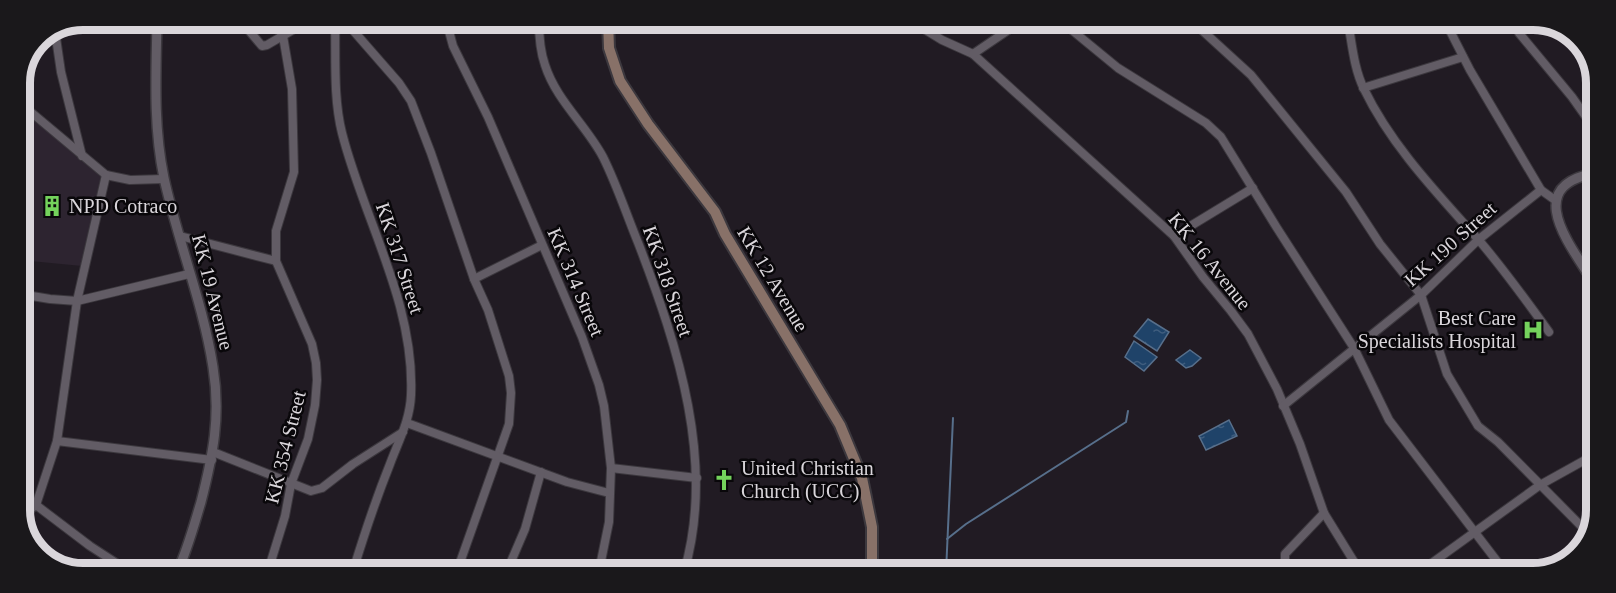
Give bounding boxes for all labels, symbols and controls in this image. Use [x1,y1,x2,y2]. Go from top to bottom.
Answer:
building icon: NPD Cotraco [40,194,64,218]
place label: NPD Cotraco [69,195,177,217]
street label: KK 190 Street [1400,197,1501,291]
street label: KK 317 Street [372,200,428,317]
street label: KK 16 Avenue [1164,208,1256,314]
street label: KK 318 Street [639,223,697,340]
street label: KK 12 Avenue [733,223,813,336]
street label: KK 314 Street [543,225,609,340]
street label: KK 19 Avenue [188,232,238,352]
place label: Best Care Specialists Hospital [1358,307,1516,353]
hospital icon: Best Care Specialists Hospital [1521,318,1545,342]
street label: KK 354 Street [260,388,310,506]
place label: United Christian Church (UCC) [741,457,874,503]
church icon: United Christian Church (UCC) [712,468,736,492]

